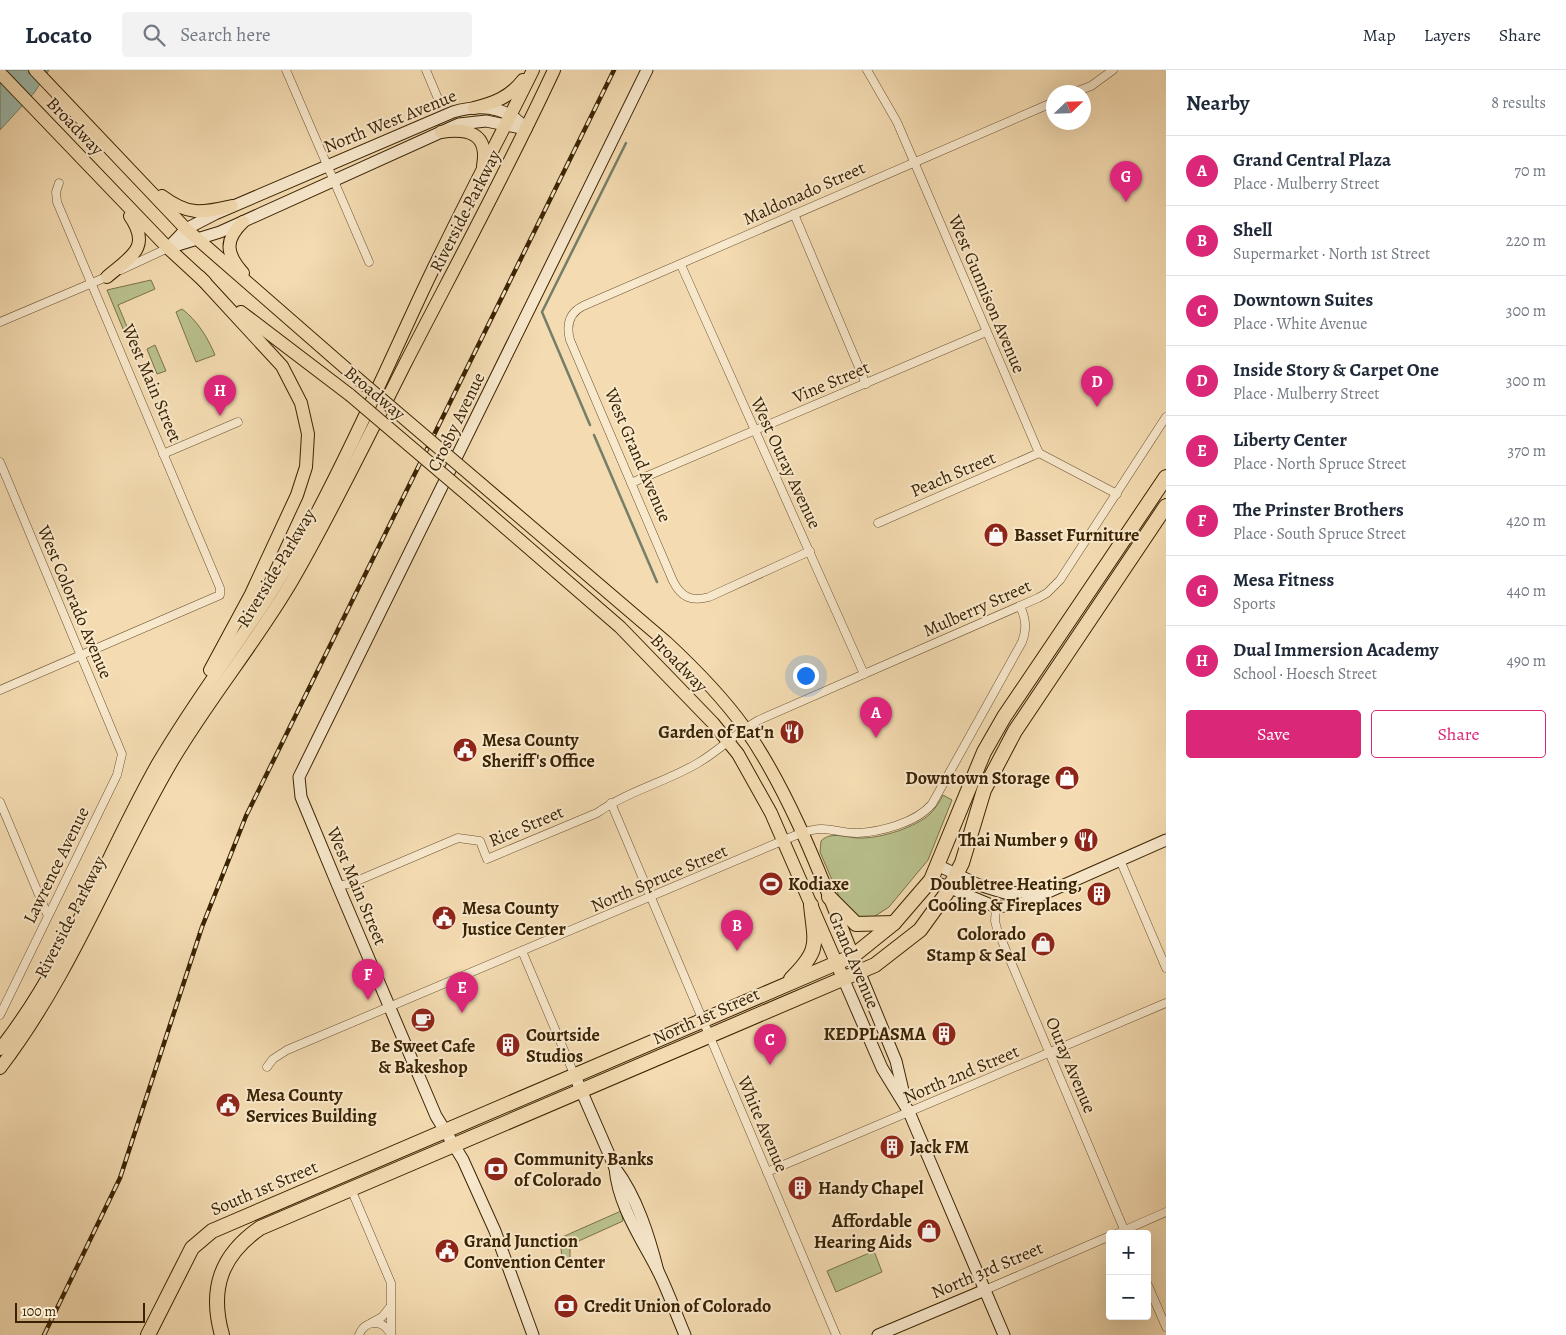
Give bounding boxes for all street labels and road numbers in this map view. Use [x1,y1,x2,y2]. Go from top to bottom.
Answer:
street label: North West Avenue [320,83,460,159]
street label: Broadway [41,91,110,161]
street label: Riverside Parkway [424,145,507,276]
street label: Maldonado Street [739,155,869,231]
street label: West Gunnison Avenue [942,210,1031,377]
street label: West Main Street [116,319,188,446]
street label: Vine Street [788,355,873,409]
street label: Broadway [339,360,411,426]
street label: Crosby Avenue [422,368,490,476]
street label: West Grand Avenue [598,383,677,526]
street label: West Ouray Avenue [745,392,827,533]
street label: Peach Street [907,445,999,503]
street label: Riverside Parkway [231,503,321,632]
street label: West Colorado Avenue [31,521,118,682]
street label: Mulberry Street [919,573,1035,643]
street label: Broadway [645,628,714,698]
street label: Rice Street [485,799,567,853]
street label: Lawrence Avenue [17,803,95,927]
street label: West Main Street [321,822,393,949]
street label: North Spruce Street [587,838,731,918]
street label: Riverside Parkway [29,851,112,982]
street label: Grand Avenue [823,908,885,1012]
street label: North 1st Street [649,982,763,1050]
street label: Ouray Avenue [1040,1013,1102,1117]
street label: North 2nd Street [899,1039,1023,1109]
street label: White Avenue [732,1071,794,1176]
street label: South 1st Street [207,1155,321,1221]
street label: North 3rd Street [927,1236,1047,1304]

